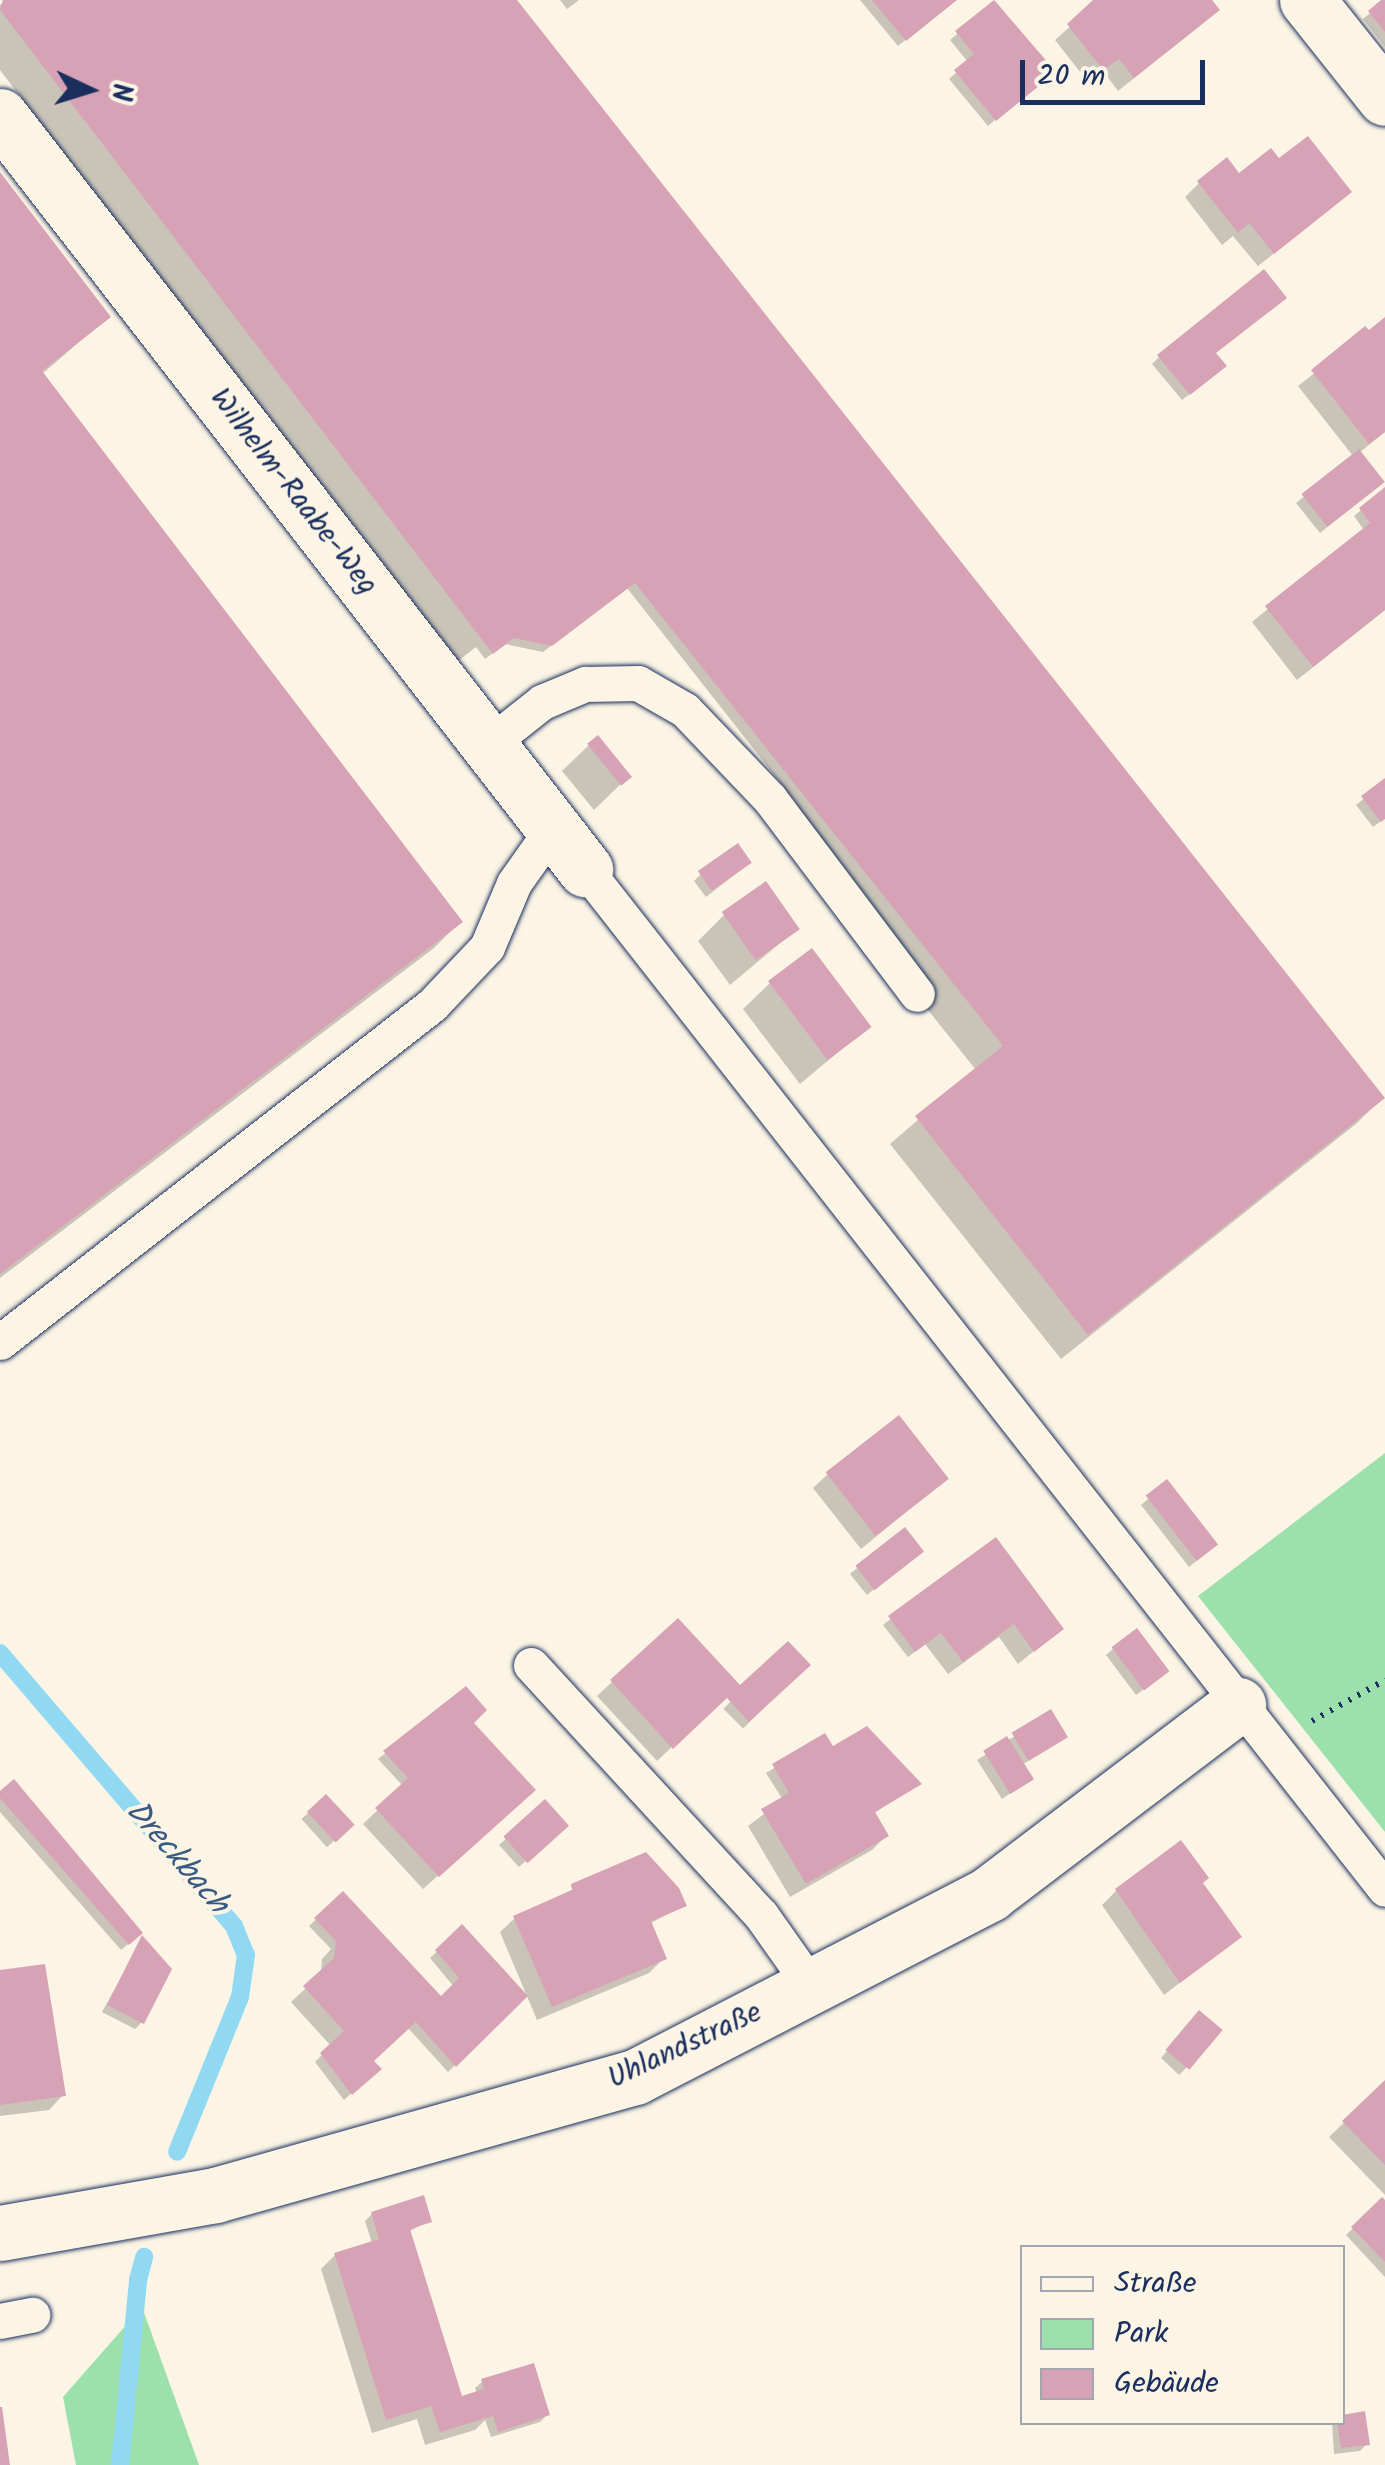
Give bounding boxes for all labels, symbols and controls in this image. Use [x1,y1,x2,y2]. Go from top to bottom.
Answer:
north arrow [40,40,140,140]
scale bar [1025,40,1210,102]
text: 20 m [1037,53,1105,101]
text: N [97,82,143,103]
street label: Wilhelm-Raabe-Weg [201,381,385,603]
water label: Dreckbach [116,1793,236,1923]
street label: Uhlandstraße [602,1995,768,2097]
legend [1020,2245,1345,2425]
text: Straße [1114,2260,1197,2308]
text: Park [1114,2310,1168,2358]
text: Gebäude [1114,2360,1219,2408]

